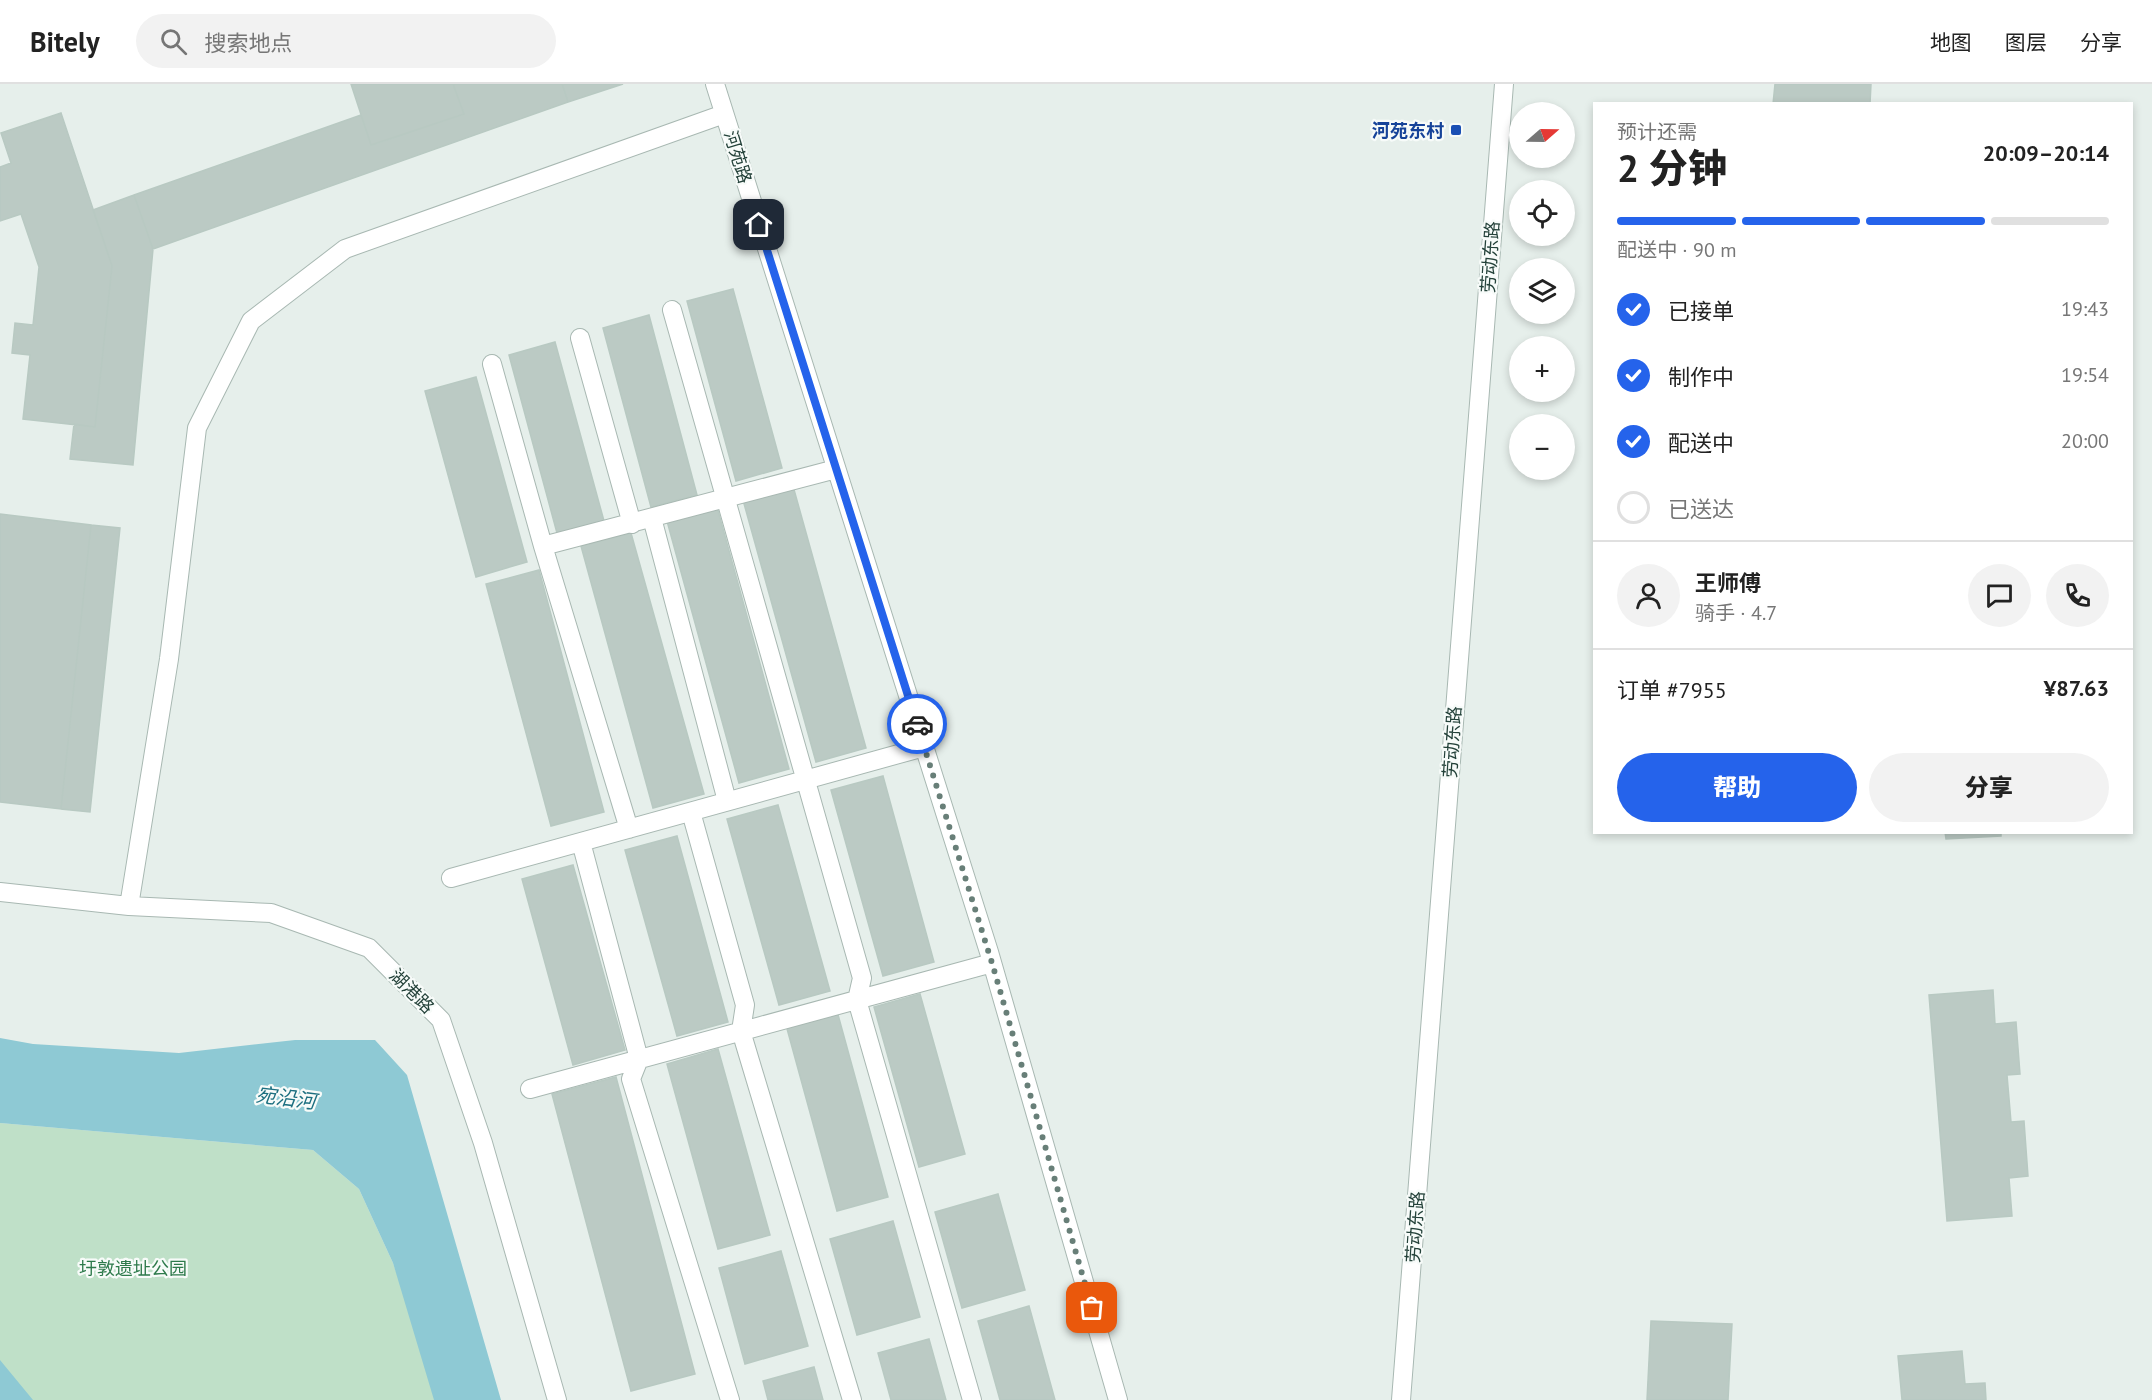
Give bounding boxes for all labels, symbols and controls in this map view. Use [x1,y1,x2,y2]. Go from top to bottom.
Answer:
search box [136,14,556,68]
text: Bitely [30,23,100,60]
icon: search [157,25,190,58]
text: 搜索地点 [205,29,293,57]
text: 地图 [1930,29,1972,56]
text: 图层 [2005,29,2047,56]
text: 分享 [2080,29,2122,56]
north arrow [1509,102,1575,168]
map controls [1509,102,1575,480]
place label: 河苑东村 [1372,119,1444,142]
text: 预计还需 [1617,119,1697,145]
marker: 河苑东村 [1449,123,1463,137]
street label: 河苑路 [719,128,757,186]
text: 20:09–20:14 [1983,139,2109,167]
text: 2 分钟 [1617,142,1727,193]
button: locate [1509,180,1575,246]
pin [733,199,784,250]
icon: home [742,208,775,241]
street label: 劳动东路 [1476,220,1504,294]
text: 配送中 · 90 m [1617,237,1736,263]
button: layers [1509,258,1575,324]
icon: check [1617,293,1650,326]
text: 19:43 [2061,296,2109,322]
text: 已接单 [1668,297,1734,325]
button: + [1509,336,1575,402]
icon: check [1617,359,1650,392]
text: 19:54 [2061,362,2109,388]
text: 制作中 [1668,363,1734,391]
button: − [1509,414,1575,480]
icon: check [1617,425,1650,458]
text: 20:00 [2061,428,2109,454]
text: 配送中 [1668,429,1734,457]
text: 已送达 [1668,495,1734,523]
button: person [1617,564,1680,627]
button: chat [1968,564,2031,627]
button: phone [2046,564,2109,627]
text: 王师傅 [1695,569,1761,597]
text: 骑手 · 4.7 [1695,600,1777,626]
text: ¥87.63 [2044,674,2109,702]
text: 订单 #7955 [1617,676,1727,704]
courier [887,694,947,754]
street label: 劳动东路 [1438,705,1466,779]
icon: car [901,708,934,741]
button: 帮助 [1617,753,1857,822]
button: 分享 [1869,753,2109,822]
street label: 湖港路 [385,964,439,1018]
water label: 宛沿河 [255,1081,321,1115]
street label: 劳动东路 [1401,1190,1429,1264]
park label: 圩敦遗址公园 [79,1257,187,1280]
pin [1066,1282,1117,1333]
icon: bag [1075,1291,1108,1324]

